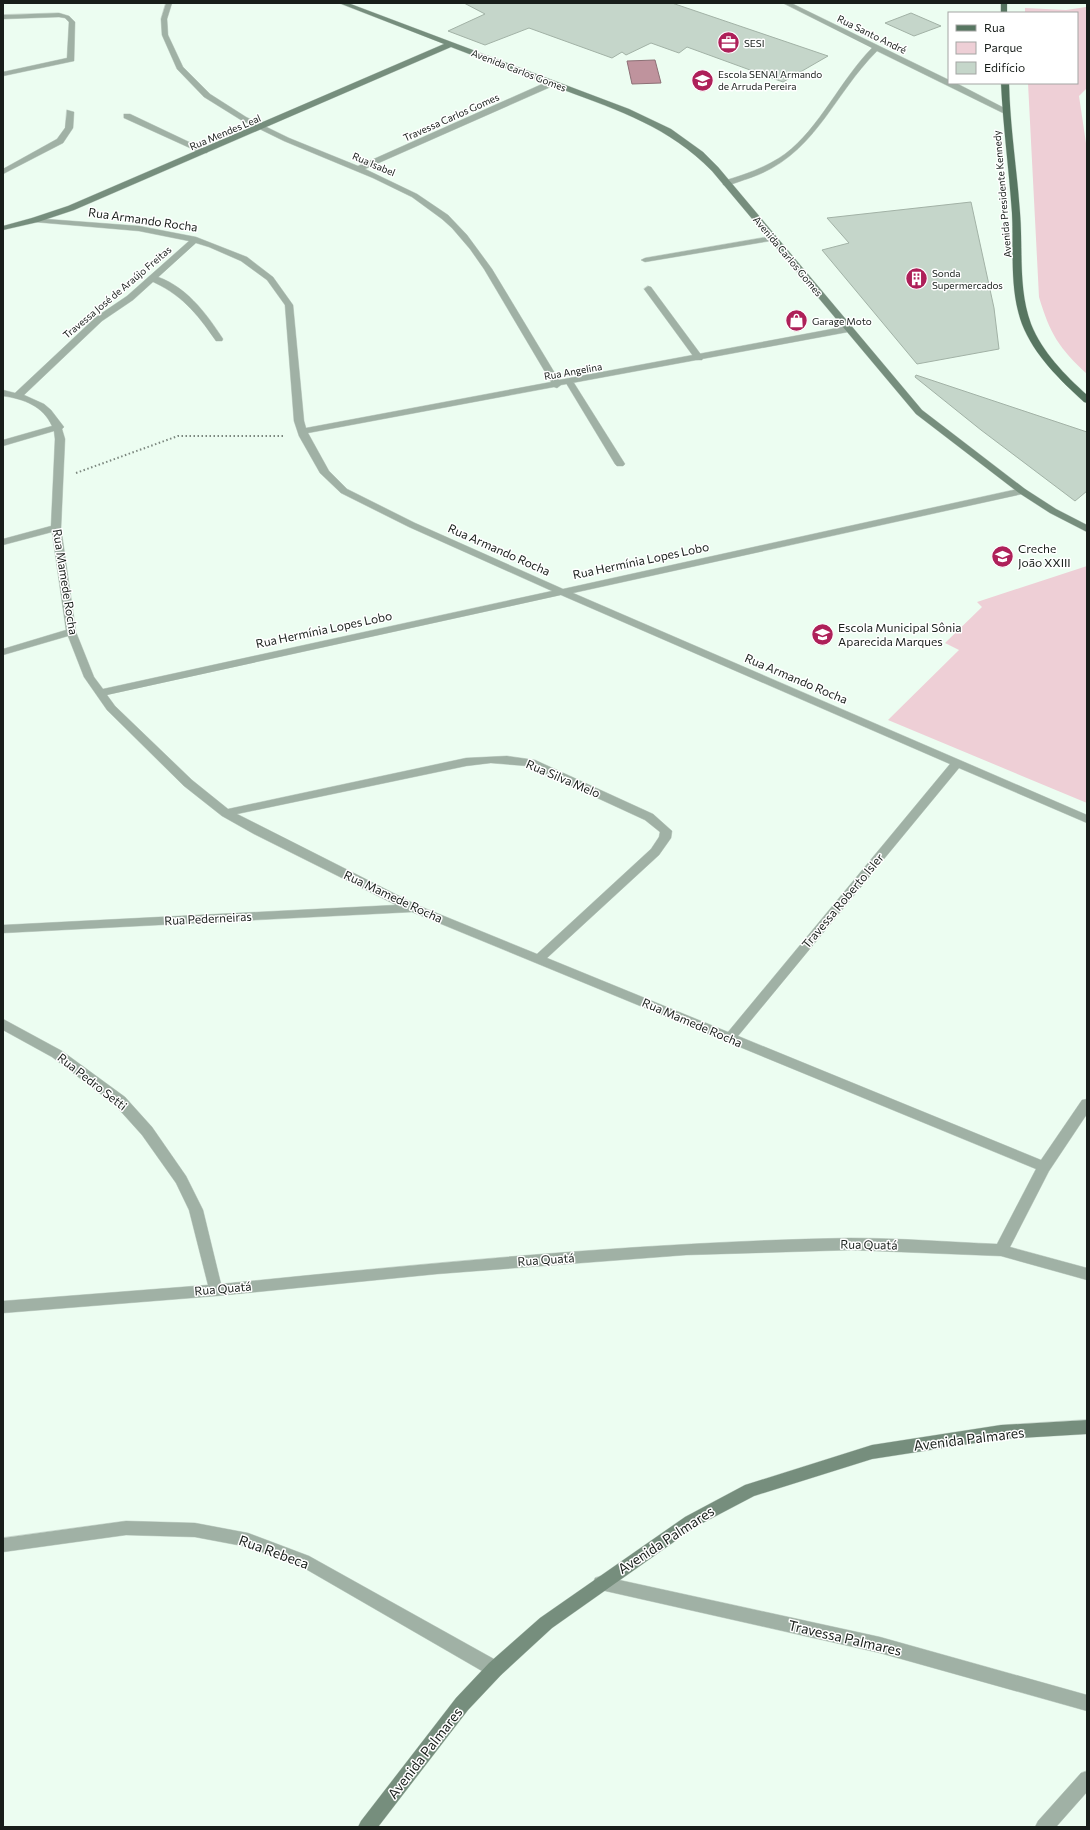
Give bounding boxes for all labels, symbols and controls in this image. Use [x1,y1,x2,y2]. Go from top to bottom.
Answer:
street label: Rua Santo André [835,12,909,56]
legend [948,12,1078,84]
text: Rua [984,20,1005,34]
office icon: SESI [716,30,742,56]
place label: SESI [744,37,764,49]
text: Parque [984,40,1022,54]
street label: Avenida Carlos Gomes [470,46,569,94]
text: Edifício [984,60,1025,74]
school or university icon: Escola SENAI Armando de Arruda Pereira [689,67,715,93]
place label: Escola SENAI Armando de Arruda Pereira [718,68,822,92]
street label: Travessa Carlos Gomes [401,90,501,144]
street label: Rua Mendes Leal [188,112,262,152]
street label: Avenida Presidente Kennedy [990,130,1014,258]
street label: Rua Isabel [351,150,397,178]
street label: Rua Armando Rocha [88,204,199,234]
street label: Avenida Carlos Gomes [751,214,825,299]
street label: Travessa José de Araújo Freitas [60,243,174,341]
building icon: Sonda Supermercados [904,266,930,292]
place label: Sonda Supermercados [932,267,1003,291]
shop icon: Garage Moto [784,308,810,334]
place label: Garage Moto [812,315,872,327]
street label: Rua Angelina [543,360,603,382]
street label: Rua Armando Rocha [446,520,553,578]
street label: Rua Mamede Rocha [51,528,81,636]
street label: Rua Hermínia Lopes Lobo [571,539,710,581]
place label: Creche João XXIII [1018,541,1071,570]
school or university icon: Creche João XXIII [989,543,1015,569]
street label: Rua Hermínia Lopes Lobo [254,608,393,650]
place label: Escola Municipal Sônia Aparecida Marques [838,620,962,648]
school or university icon: Escola Municipal Sônia Aparecida Marques [809,622,835,648]
street label: Rua Armando Rocha [743,650,850,706]
street label: Rua Silva Melo [524,756,603,800]
street label: Travessa Roberto Isler [798,850,886,951]
street label: Rua Mamede Rocha [342,867,445,925]
street label: Rua Pederneiras [164,909,252,927]
street label: Rua Mamede Rocha [640,995,744,1049]
street label: Rua Pedro Setti [55,1050,130,1113]
street label: Rua Quatá [840,1237,898,1251]
street label: Rua Quatá [517,1250,575,1268]
street label: Rua Quatá [194,1279,252,1297]
street label: Avenida Palmares [913,1423,1025,1454]
street label: Avenida Palmares [614,1502,717,1577]
street label: Rua Rebeca [237,1531,312,1572]
street label: Travessa Palmares [787,1616,903,1659]
street label: Avenida Palmares [384,1704,466,1802]

